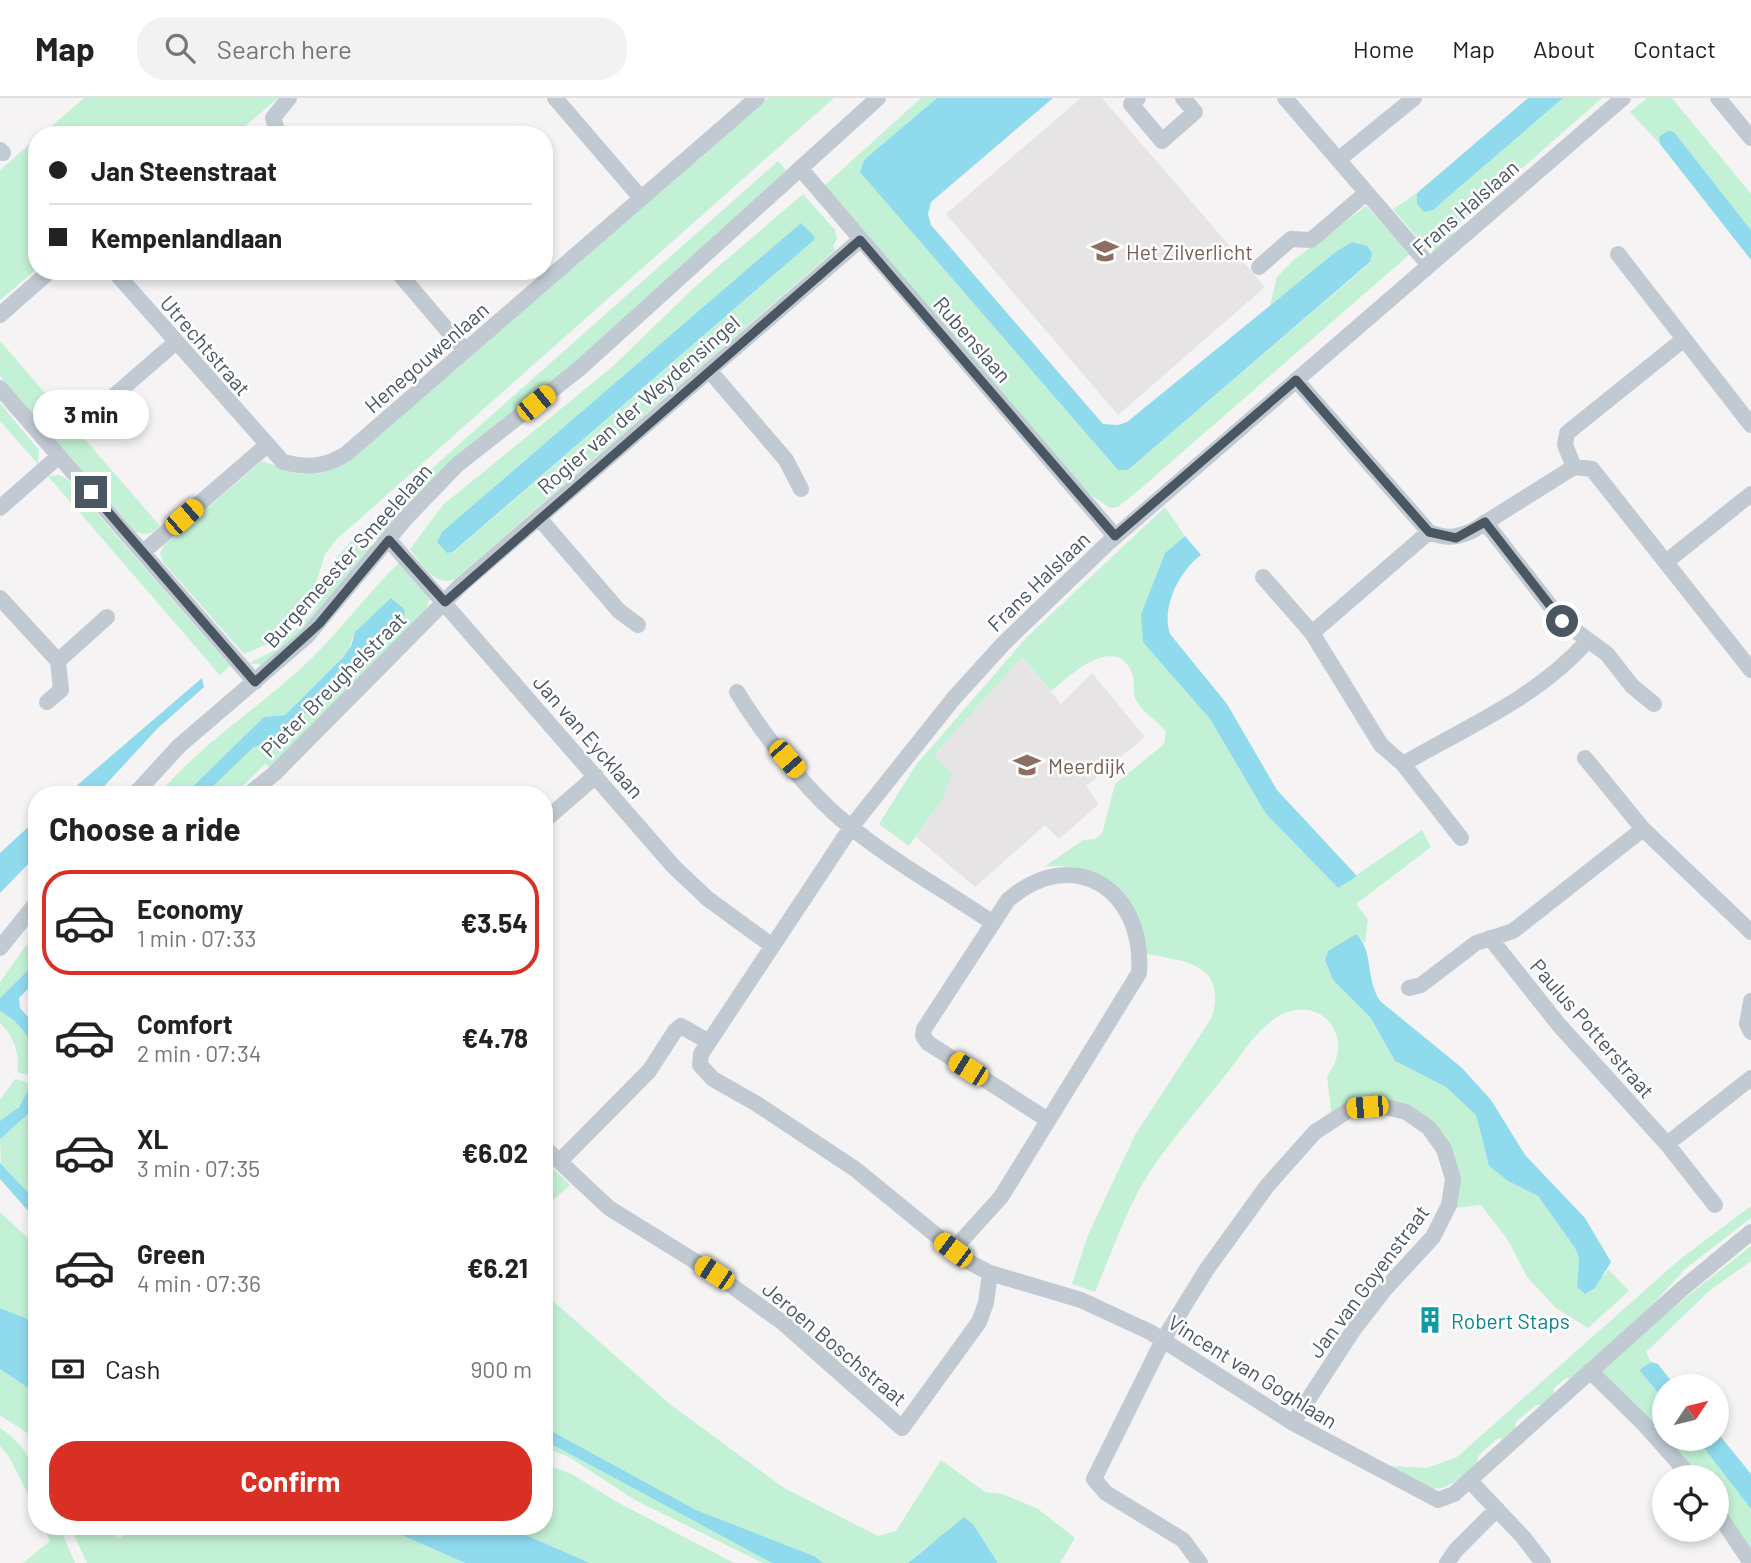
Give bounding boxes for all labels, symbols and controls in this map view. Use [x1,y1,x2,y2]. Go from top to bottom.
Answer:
search box [137,17,627,80]
text: Map [35,28,95,68]
icon: search [161,29,199,67]
text: Search here [217,33,352,64]
text: Home [1353,34,1414,63]
text: Map [1452,34,1495,63]
text: About [1533,34,1595,63]
text: Contact [1633,34,1716,63]
street label: Frans Halslaan [1407,154,1523,260]
text: Jan Steenstraat [91,155,277,186]
text: Kempenlandlaan [91,222,282,253]
school or university icon: Het Zilverlicht [1090,236,1120,266]
place label: Het Zilverlicht [1126,239,1253,264]
street label: Utrechtstraat [156,290,256,400]
street label: Rubenslaan [929,291,1017,387]
street label: Henegouwenlaan [359,296,493,418]
street label: Rogier van der Weydensingel [532,309,744,499]
car [514,382,559,424]
callout: 3 min [33,390,149,440]
text: 3 min [64,400,118,428]
street label: Burgemeester Smeelelaan [258,458,436,652]
route end [75,476,107,508]
car [162,495,207,539]
street label: Frans Halslaan [982,526,1094,636]
route start [1546,605,1578,637]
street label: Pieter Breughelstraat [255,606,411,762]
street label: Jan van Eycklaan [529,669,649,803]
car [766,736,809,782]
school or university icon: Meerdijk [1012,750,1042,780]
place label: Meerdijk [1048,753,1125,778]
text: Choose a ride [49,809,241,847]
icon: car [53,891,116,954]
text: Economy [137,893,243,924]
text: €3.54 [461,907,528,938]
text: 1 min · 07:33 [137,924,256,952]
street label: Paulus Potterstraat [1526,953,1660,1103]
icon: car [53,1006,116,1069]
text: Comfort [137,1008,233,1039]
text: €4.78 [462,1022,528,1053]
text: 2 min · 07:34 [137,1039,261,1067]
car [945,1049,992,1089]
car [1346,1095,1389,1119]
icon: car [53,1121,116,1184]
text: XL [137,1123,168,1154]
text: €6.02 [462,1137,528,1168]
text: 3 min · 07:35 [137,1154,260,1182]
street label: Jan van Goyenstraat [1303,1200,1433,1362]
car [930,1229,977,1271]
icon: car [53,1236,116,1299]
text: Green [137,1238,205,1269]
text: €6.21 [467,1252,528,1283]
car [691,1253,738,1293]
text: 4 min · 07:36 [137,1269,261,1297]
street label: Jeroen Boschstraat [758,1275,912,1411]
building icon: Robert Staps [1415,1305,1445,1335]
place label: Robert Staps [1451,1308,1570,1333]
street label: Vincent van Goghlaan [1164,1309,1342,1433]
icon: cash [49,1350,87,1388]
text: Cash [105,1353,160,1384]
text: 900 m [470,1355,532,1383]
north arrow [1652,1374,1729,1451]
map controls [1652,1374,1729,1542]
button: Confirm [49,1441,532,1521]
button: locate [1652,1465,1729,1542]

